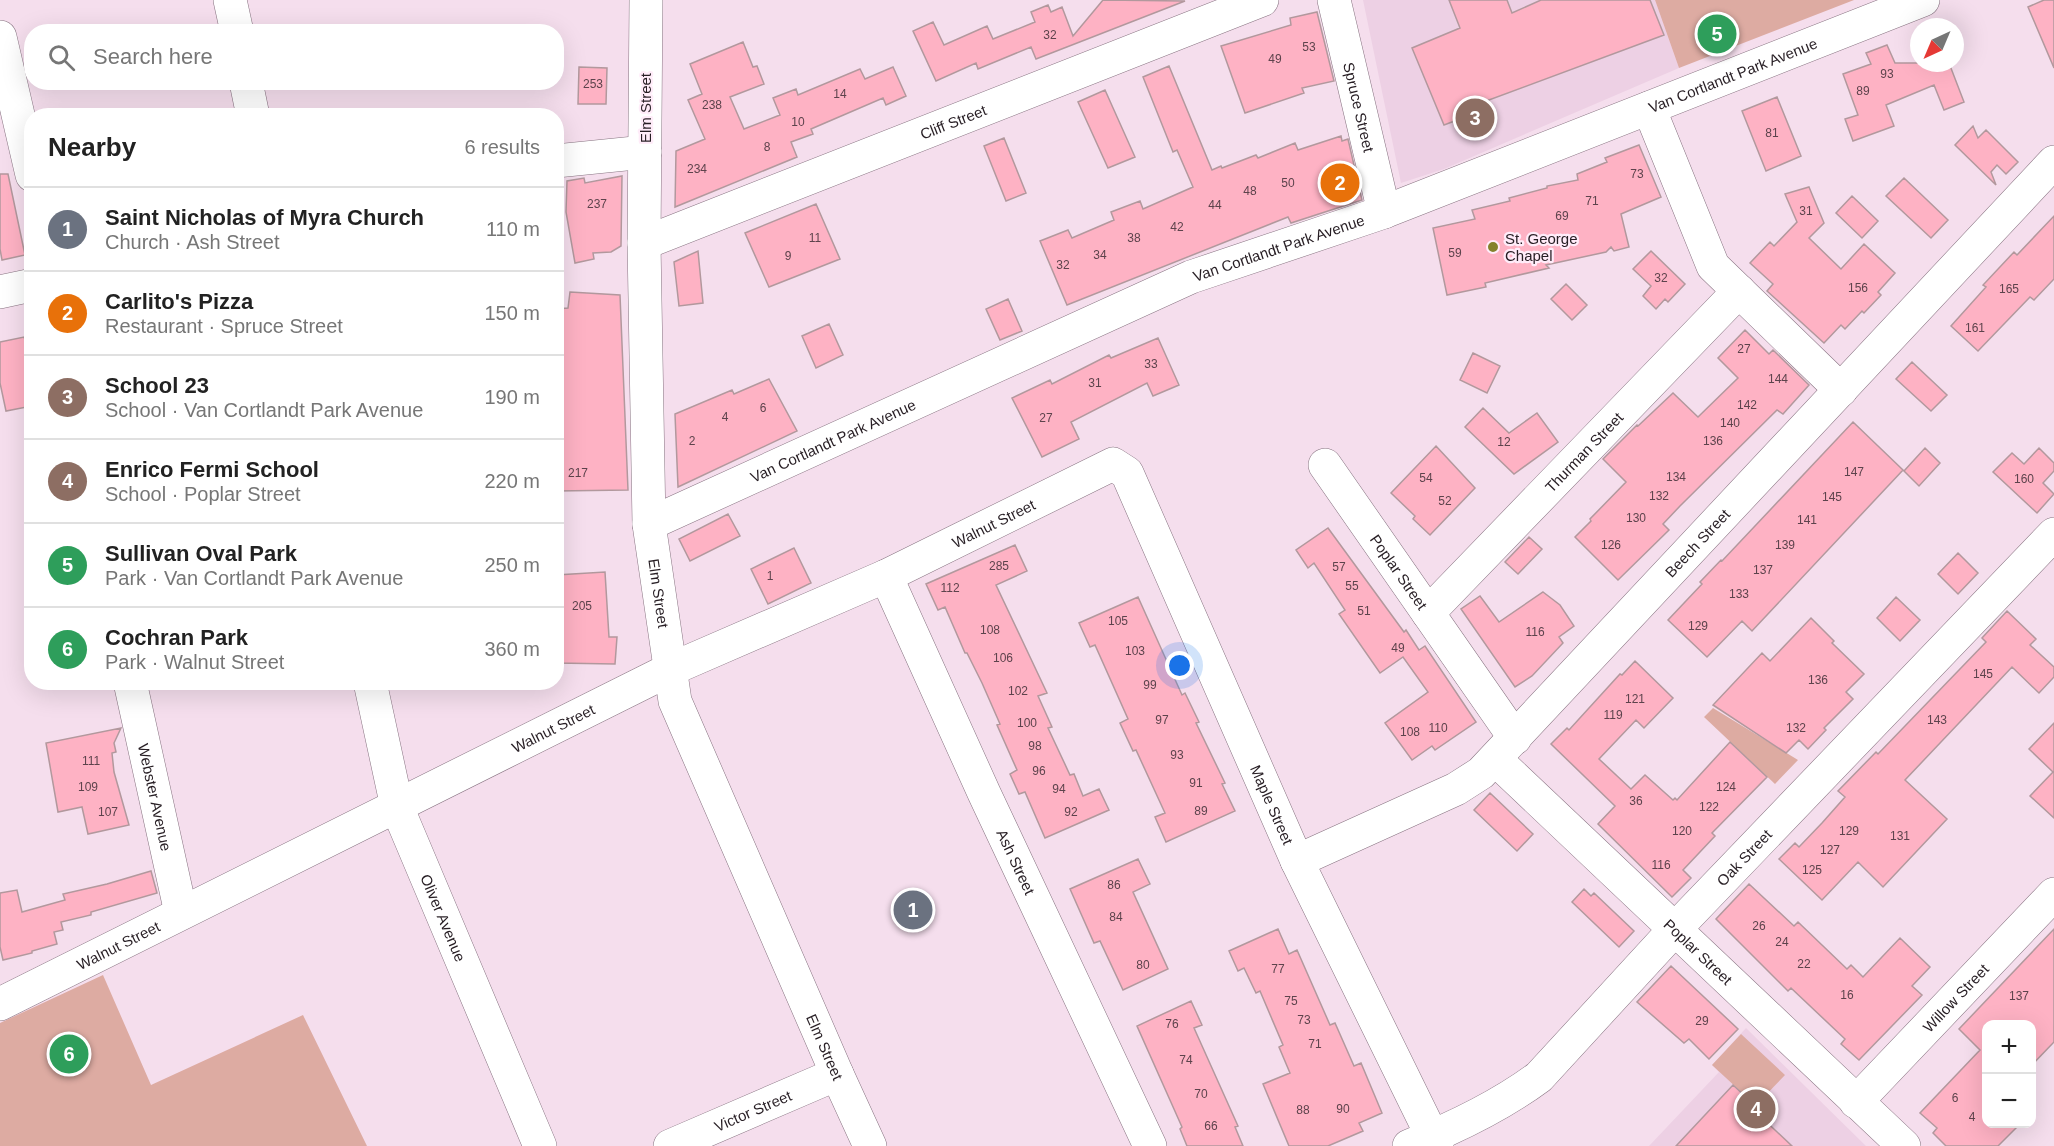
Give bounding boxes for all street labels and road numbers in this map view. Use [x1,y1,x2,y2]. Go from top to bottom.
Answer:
street label: Van Cortlandt Park Avenue [1646,34,1819,116]
street label: Spruce Street [1340,60,1378,154]
street label: Elm Street [637,72,654,143]
street label: Cliff Street [917,101,989,142]
street label: Van Cortlandt Park Avenue [1191,211,1366,284]
street label: Van Cortlandt Park Avenue [748,395,918,485]
street label: Thurman Street [1541,408,1627,495]
street label: Walnut Street [949,495,1038,551]
street label: Beech Street [1661,505,1733,580]
street label: Poplar Street [1367,531,1432,613]
street label: Elm Street [646,557,673,630]
street label: Walnut Street [509,700,598,756]
street label: Webster Avenue [135,742,176,853]
street label: Maple Street [1247,762,1297,848]
street label: Oak Street [1713,825,1775,889]
street label: Ash Street [994,826,1039,898]
street label: Oliver Avenue [418,871,470,964]
street label: Poplar Street [1661,915,1737,988]
street label: Walnut Street [74,917,163,973]
street label: Willow Street [1919,960,1992,1035]
street label: Elm Street [803,1011,847,1083]
street label: Victor Street [711,1086,795,1134]

